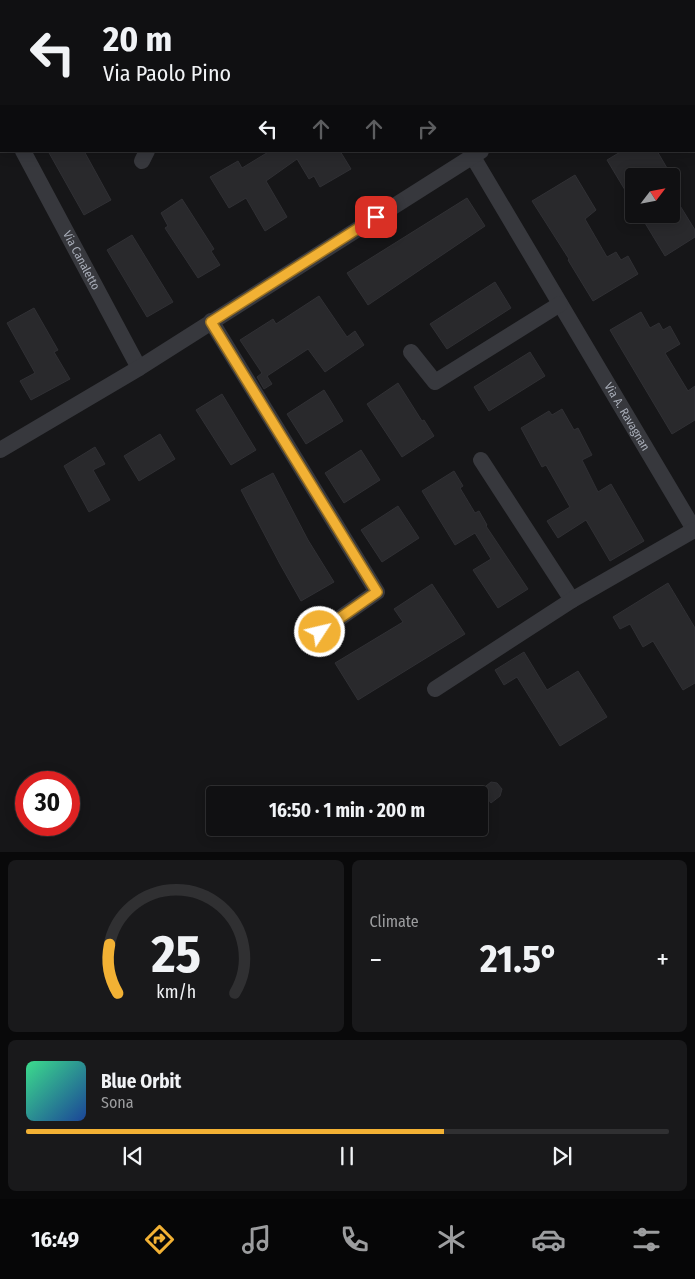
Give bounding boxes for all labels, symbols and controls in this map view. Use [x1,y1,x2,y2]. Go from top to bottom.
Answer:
text: 20 m [103,18,172,60]
icon: left [20,20,85,85]
text: Via Paolo Pino [103,60,231,87]
icon: left [254,115,282,143]
icon: ahead [307,115,335,143]
icon: ahead [360,115,388,143]
icon: right [413,115,441,143]
north arrow [625,168,680,222]
map controls [625,168,680,223]
pin [355,196,397,238]
icon: arrive [362,203,390,231]
street label: Via Canaletto [60,228,103,292]
street label: Via A. Ravagnan [602,380,653,453]
position arrow [293,605,345,657]
speed limit sign: 30 [15,771,80,836]
text: 16:50 · 1 min · 200 m [269,799,425,822]
text: Climate [370,912,419,931]
text: 25 [150,923,201,986]
text: 21.5° [480,936,558,982]
text: − [370,943,382,976]
text: + [656,943,669,976]
text: km/h [156,981,196,1003]
text: Blue Orbit [101,1070,181,1093]
text: Sona [101,1093,134,1112]
icon: previous [119,1142,147,1170]
icon: pause [333,1142,361,1170]
icon: next [548,1142,576,1170]
icon: directions [142,1222,177,1257]
icon: music [239,1222,274,1257]
icon: phone [337,1222,372,1257]
icon: climate [434,1222,469,1257]
icon: car [531,1222,566,1257]
icon: filters [629,1222,664,1257]
text: 16:49 [31,1226,79,1253]

